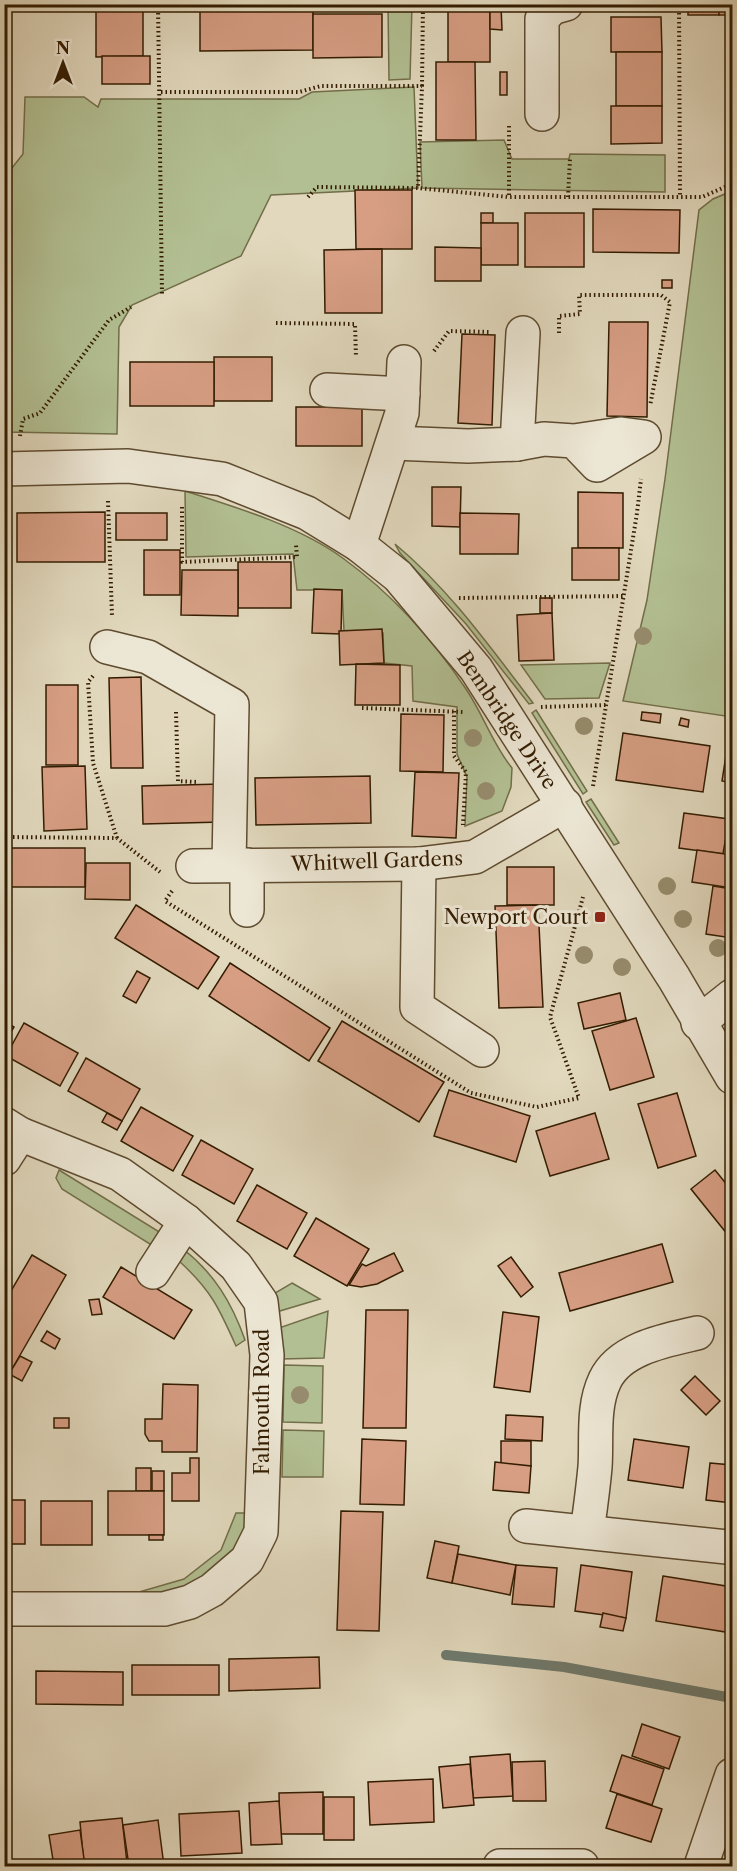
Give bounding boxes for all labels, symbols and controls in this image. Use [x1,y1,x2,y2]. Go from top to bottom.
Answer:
north arrow [33,33,93,93]
text: N [56,38,70,58]
street label: Bembridge Drive [452,646,562,794]
street label: Whitwell Gardens [290,846,463,876]
place label: Newport Court [444,905,588,929]
marker: Newport Court [593,910,607,924]
street label: Falmouth Road [250,1329,274,1475]

